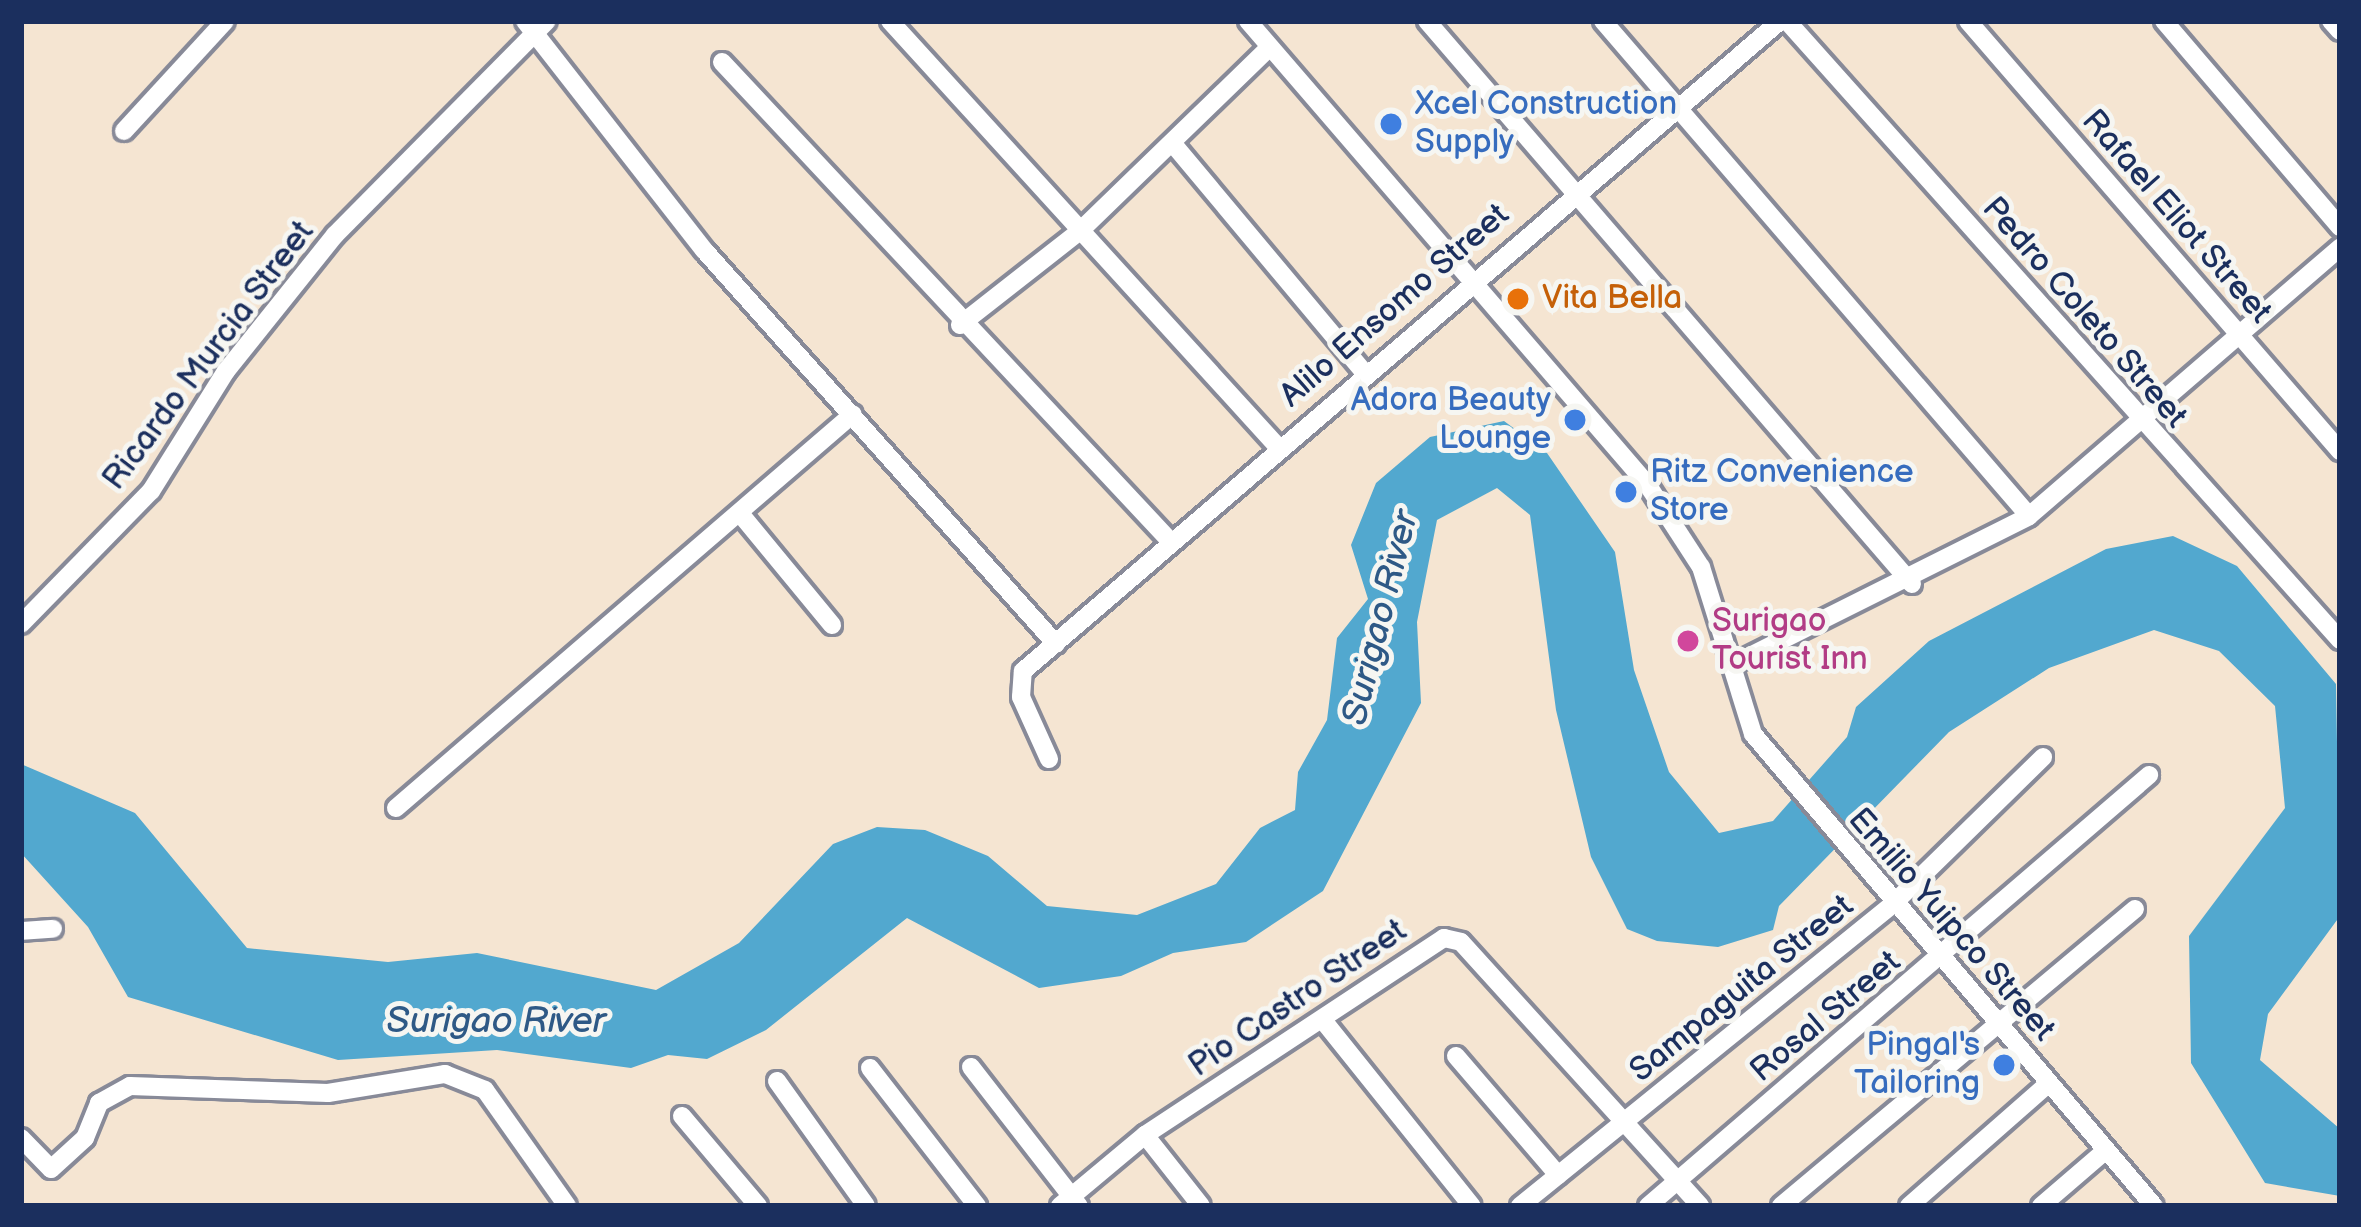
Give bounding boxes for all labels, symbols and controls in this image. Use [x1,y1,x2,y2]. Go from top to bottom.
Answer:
place label: Xcel Construction Supply [1415,85,1677,163]
street label: Rafael Eliot Street [2072,102,2280,332]
marker: Xcel Construction Supply [1378,111,1404,137]
street label: Pedro Coleto Street [1973,189,2195,437]
street label: Alilo Ensomo Street [1272,196,1518,416]
street label: Ricardo Murcia Street [95,214,323,498]
place label: Vita Bella [1542,279,1682,319]
marker: Vita Bella [1505,286,1531,312]
place label: Adora Beauty Lounge [1351,381,1551,459]
marker: Adora Beauty Lounge [1562,407,1588,433]
place label: Ritz Convenience Store [1650,453,1914,531]
marker: Ritz Convenience Store [1613,479,1639,505]
water label: Surigao River [1334,506,1428,730]
place label: Surigao Tourist Inn [1712,602,1868,680]
marker: Surigao Tourist Inn [1675,628,1701,654]
street label: Emilio Yuipco Street [1838,799,2064,1051]
street label: Sampaguita Street [1622,887,1862,1091]
street label: Pio Castro Street [1182,911,1414,1087]
street label: Rosal Street [1743,943,1909,1091]
water label: Surigao River [386,1000,606,1044]
place label: Pingal's Tailoring [1854,1026,1980,1104]
marker: Pingal's Tailoring [1991,1052,2017,1078]

